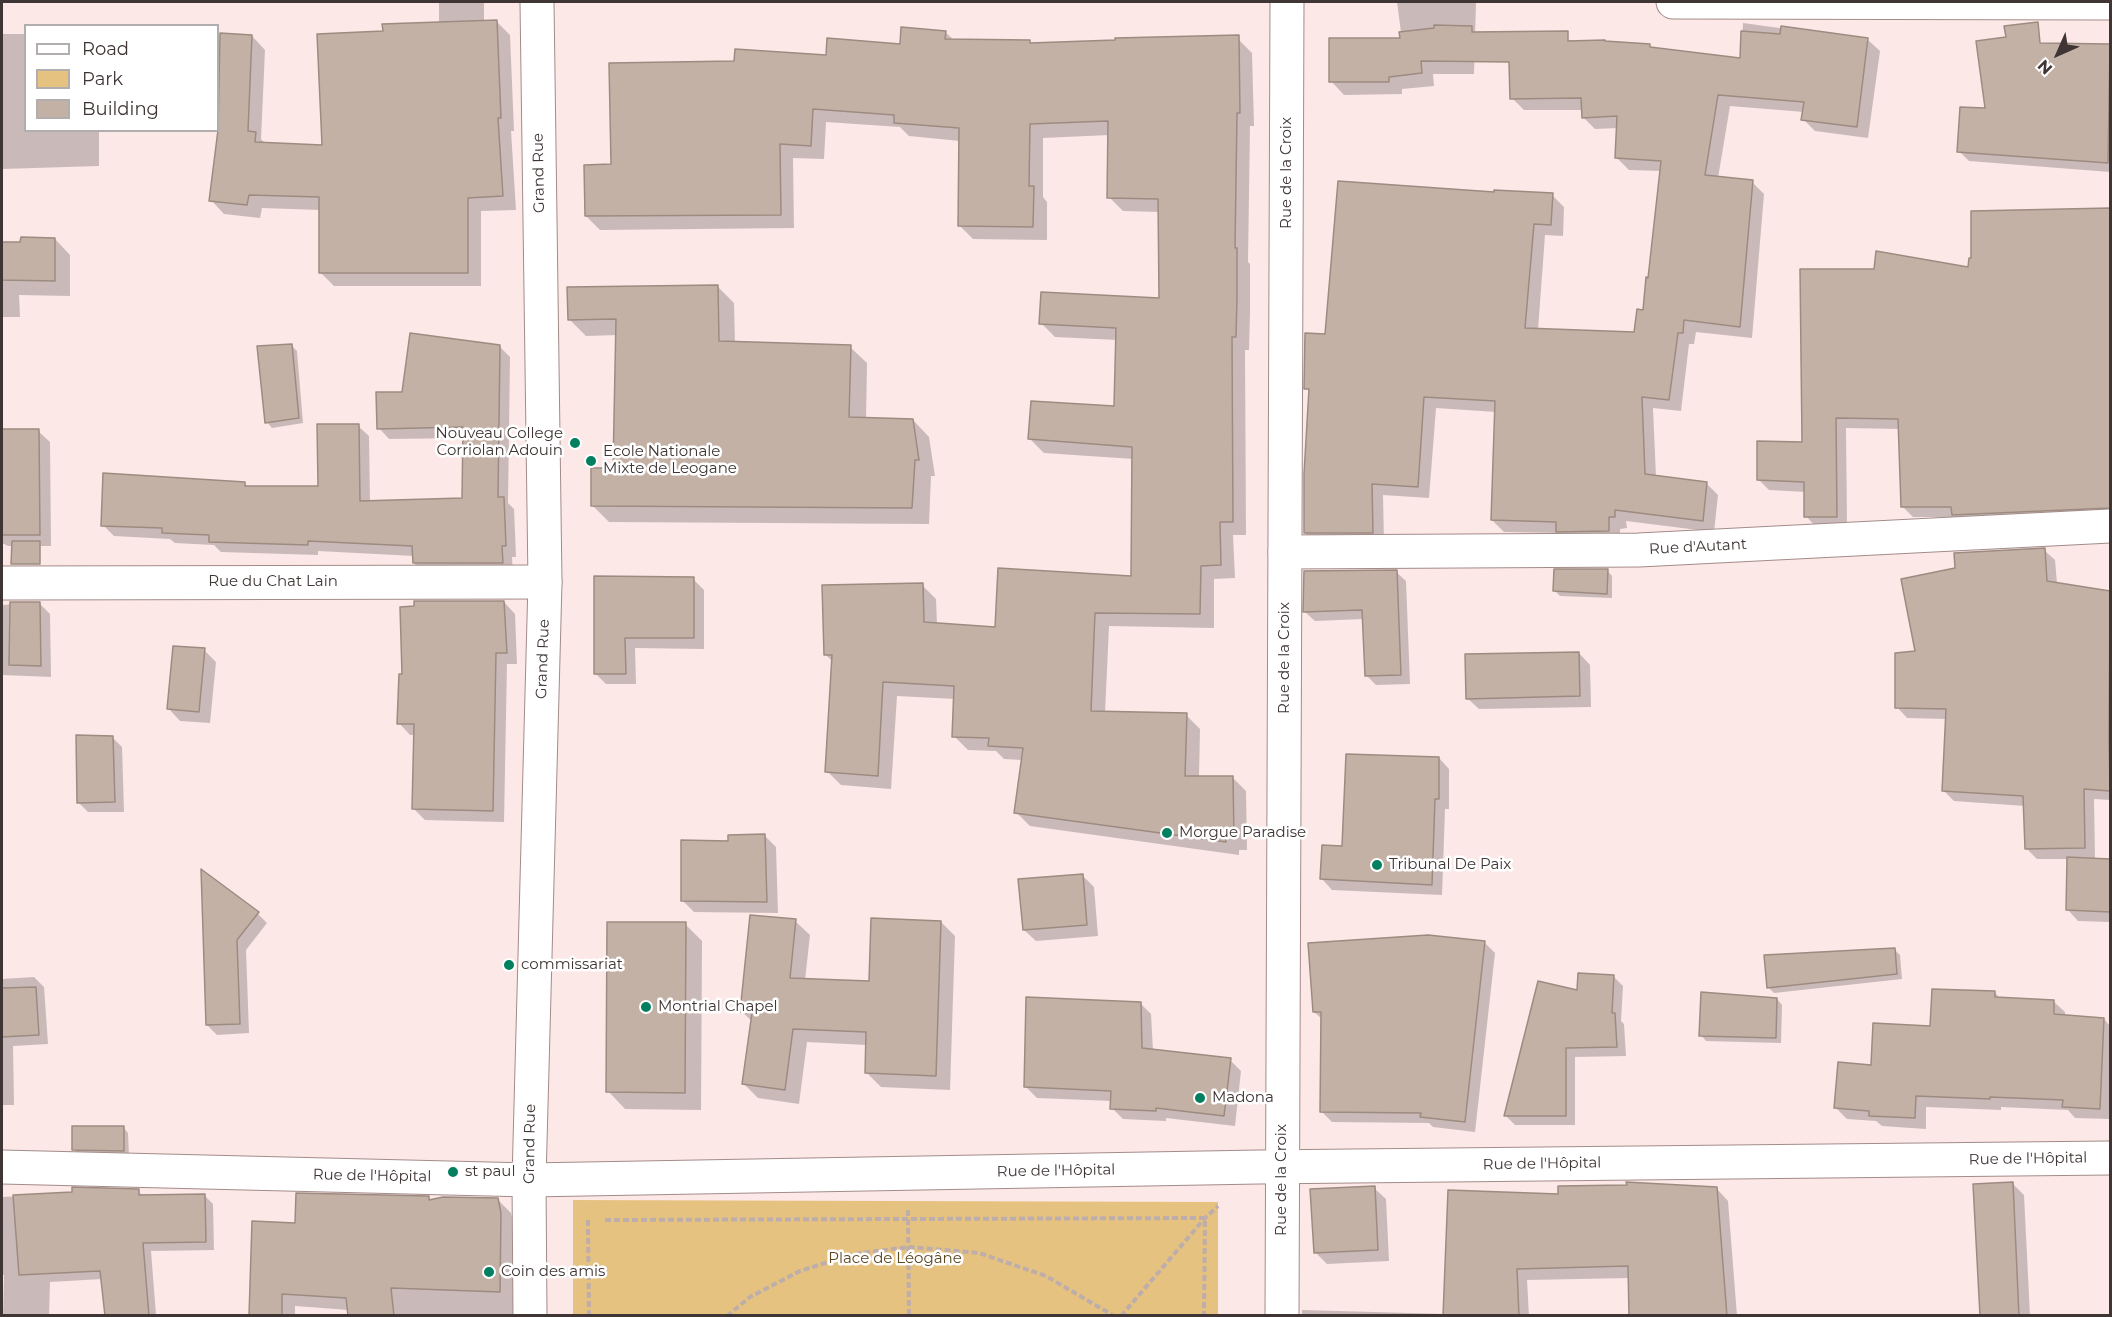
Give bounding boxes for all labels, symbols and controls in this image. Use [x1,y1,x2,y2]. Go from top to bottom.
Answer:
legend [24,24,219,132]
north arrow [2028,24,2088,84]
text: Road [82,38,129,60]
text: N [2034,56,2056,78]
text: Park [82,68,123,90]
text: Building [82,98,159,120]
street label: Rue de la Croix [1278,117,1296,229]
street label: Grand Rue [529,133,549,213]
place label: Nouveau College Corriolan Adouin [436,425,563,460]
marker: Nouveau College Corriolan Adouin [568,436,582,450]
place label: Ecole Nationale Mixte de Leogane [603,443,737,478]
marker: Ecole Nationale Mixte de Leogane [584,454,598,468]
street label: Rue d'Autant [1649,535,1747,559]
street label: Rue du Chat Lain [208,573,338,591]
street label: Rue de la Croix [1276,602,1294,714]
street label: Grand Rue [533,619,553,699]
place label: Morgue Paradise [1179,824,1306,842]
marker: Morgue Paradise [1160,826,1174,840]
place label: Tribunal De Paix [1389,856,1511,874]
marker: Tribunal De Paix [1370,858,1384,872]
place label: commissariat [521,956,623,974]
marker: commissariat [502,958,516,972]
place label: Montrial Chapel [658,998,778,1016]
marker: Montrial Chapel [639,1000,653,1014]
place label: Madona [1212,1089,1274,1107]
marker: Madona [1193,1091,1207,1105]
street label: Grand Rue [520,1104,540,1184]
street label: Rue de la Croix [1273,1124,1291,1236]
street label: Rue de l'Hôpital [1969,1149,2087,1169]
street label: Rue de l'Hôpital [1483,1154,1601,1174]
street label: Rue de l'Hôpital [997,1161,1115,1181]
place label: st paul [465,1163,515,1181]
marker: st paul [446,1165,460,1179]
street label: Rue de l'Hôpital [313,1166,431,1186]
park label: Place de Léogâne [828,1250,962,1268]
place label: Coin des amis [501,1263,605,1281]
marker: Coin des amis [482,1265,496,1279]

